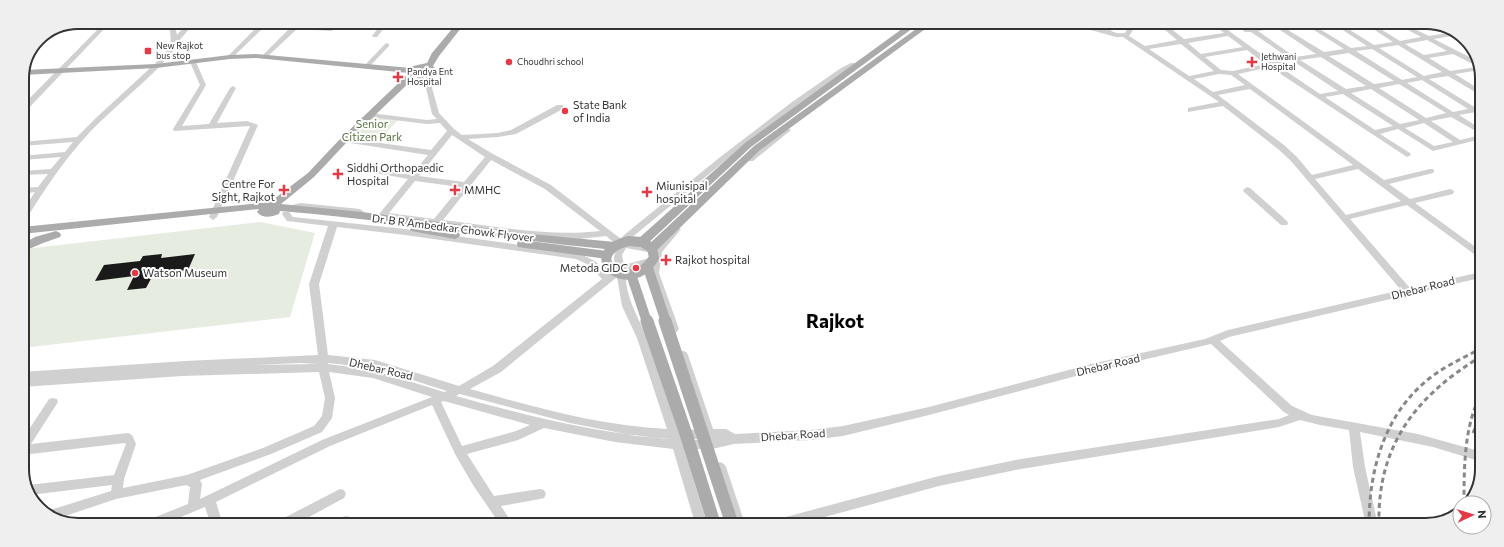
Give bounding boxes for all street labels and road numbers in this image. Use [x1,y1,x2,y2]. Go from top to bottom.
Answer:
street label: Dr. B R Ambedkar Chowk Flyover [371,211,535,244]
street label: Dhebar Road [1390,273,1456,302]
street label: Dhebar Road [1075,351,1141,378]
street label: Dhebar Road [348,355,414,382]
street label: Dhebar Road [760,426,826,443]

